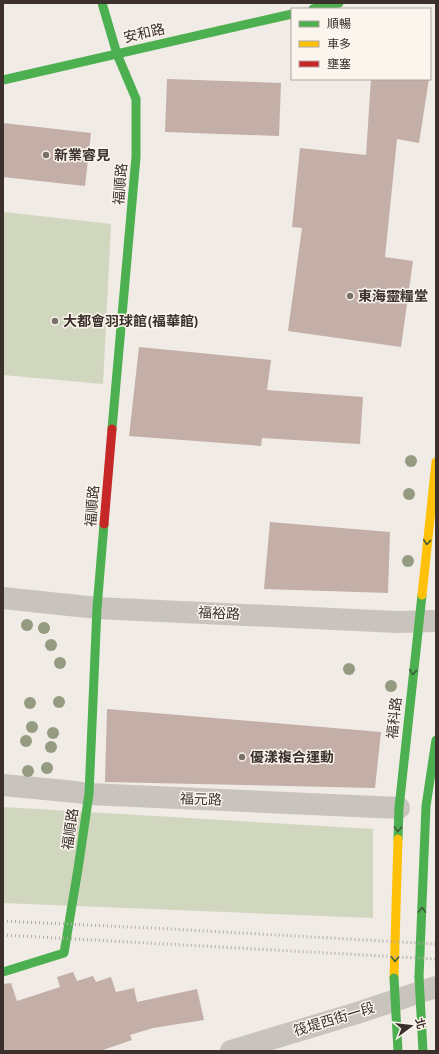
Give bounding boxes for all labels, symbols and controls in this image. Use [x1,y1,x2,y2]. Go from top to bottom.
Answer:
legend [291,8,431,80]
text: 順暢 [327,16,351,31]
street label: 安和路 [122,20,166,46]
text: 車多 [327,36,351,51]
text: 壅塞 [327,56,351,71]
place label: 新業睿見 [54,146,110,164]
marker: 新業睿見 [41,150,51,160]
street label: 福順路 [109,162,131,206]
place label: 東海靈糧堂 [358,287,428,305]
marker: 東海靈糧堂 [345,291,355,301]
place label: 大都會羽球館(福華館) [63,312,199,330]
marker: 大都會羽球館(福華館) [50,316,60,326]
street label: 福順路 [81,484,103,528]
one-way arrow [423,539,432,545]
street label: 福裕路 [198,603,240,623]
one-way arrow [409,668,418,675]
street label: 福科路 [383,696,405,740]
place label: 優漾複合運動 [250,748,334,766]
marker: 優漾複合運動 [237,752,247,762]
street label: 福元路 [180,789,222,809]
street label: 福順路 [58,807,82,851]
one-way arrow [394,826,402,832]
one-way arrow [418,907,426,913]
one-way arrow [391,956,399,962]
street label: 筏堤西街一段 [291,998,377,1040]
north arrow [391,1006,431,1046]
text: 北 [412,1016,429,1031]

